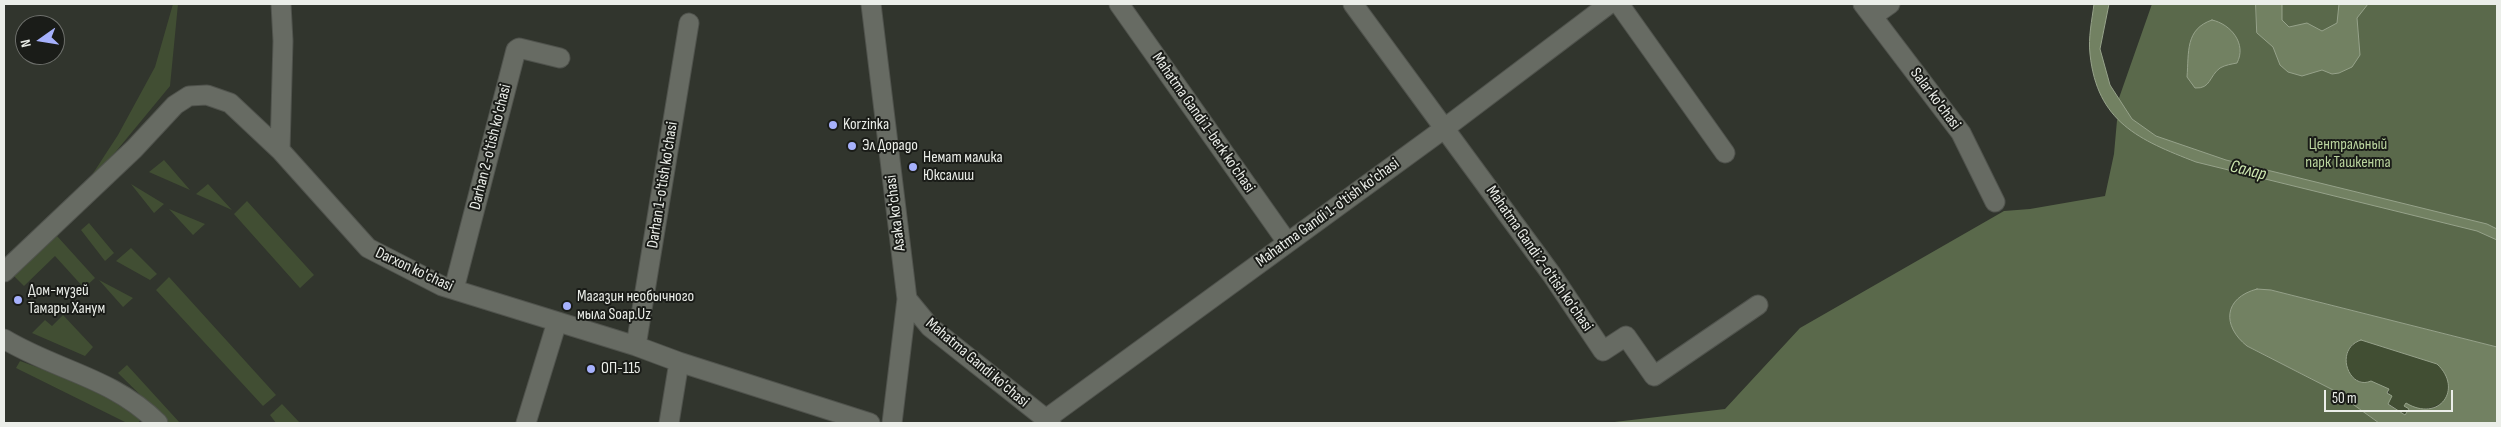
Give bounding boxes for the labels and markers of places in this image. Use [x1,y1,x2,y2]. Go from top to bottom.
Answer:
place label: Korzinka [843,115,889,135]
marker: Korzinka [827,119,839,131]
place label: Эл Дорадо [862,136,918,156]
marker: Эл Дорадо [846,140,858,152]
place label: Немат малика Юксалиш [923,148,1003,186]
marker: Немат малика Юксалиш [907,161,919,173]
place label: Дом-музей Тамары Ханум [28,281,105,319]
place label: Магазин необычного мыла Soap.Uz [577,287,694,325]
marker: Дом-музей Тамары Ханум [12,294,24,306]
marker: Магазин необычного мыла Soap.Uz [561,300,573,312]
place label: ОП-115 [601,359,641,379]
marker: ОП-115 [585,363,597,375]

